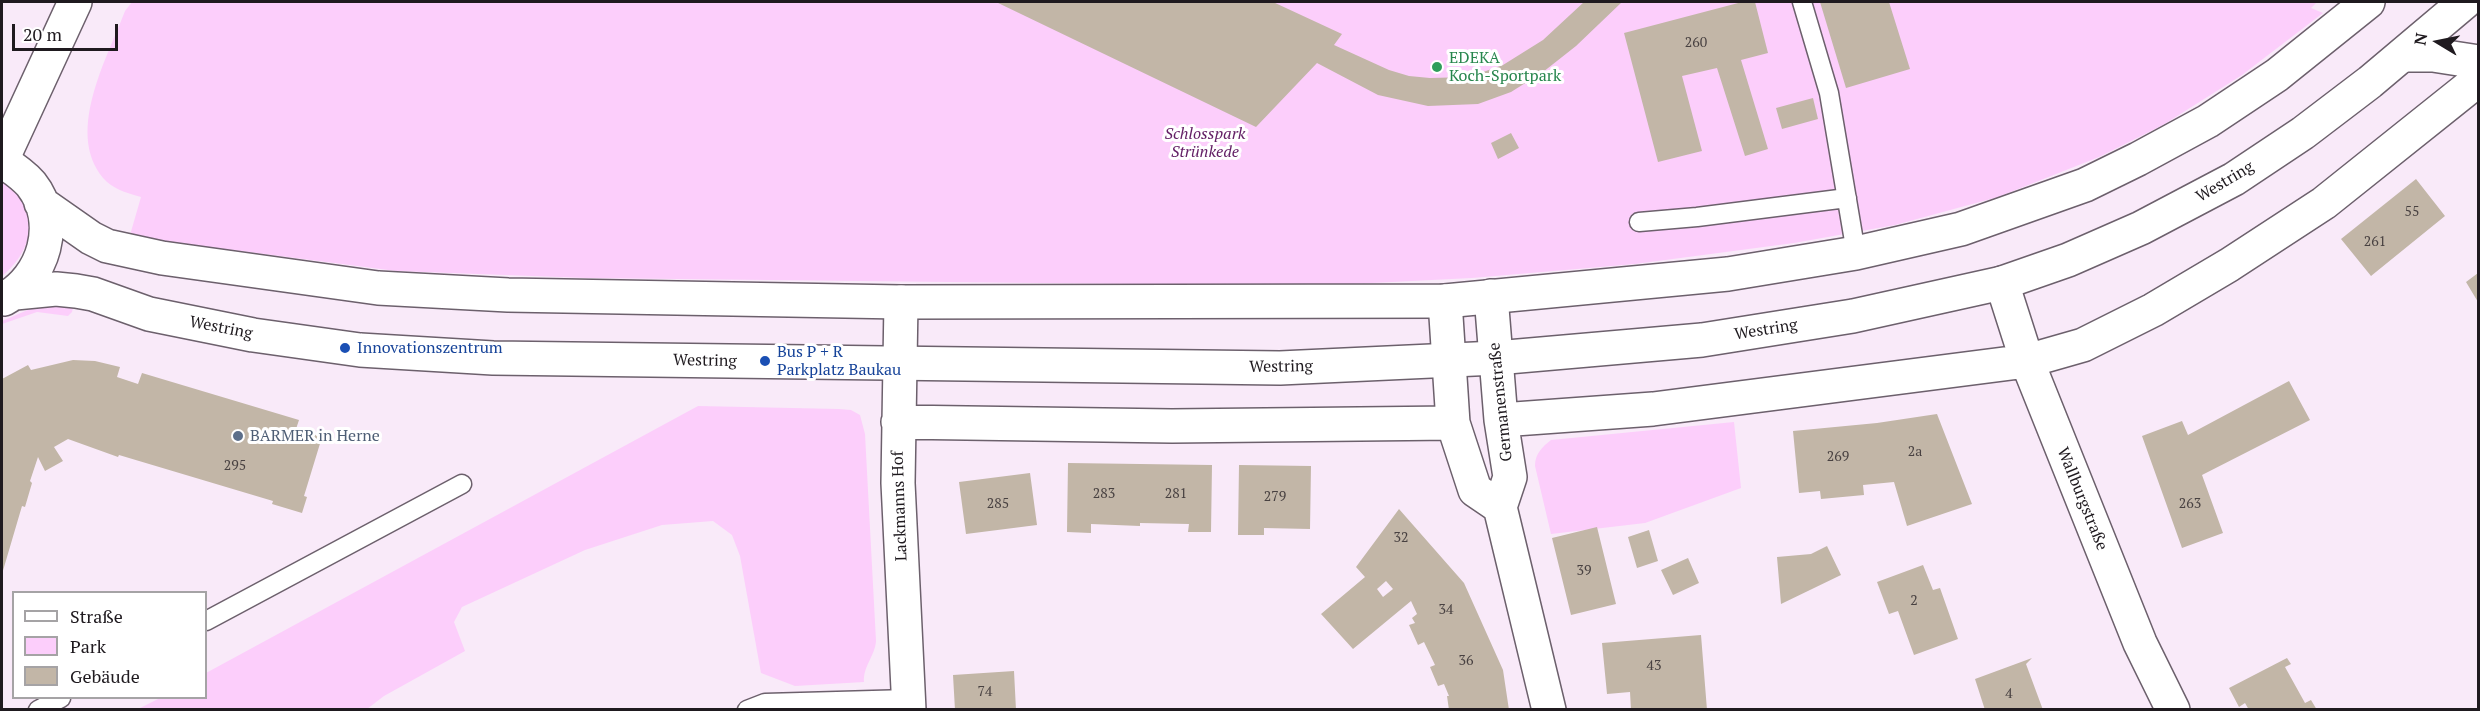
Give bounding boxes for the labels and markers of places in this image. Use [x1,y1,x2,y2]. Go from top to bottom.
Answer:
place label: EDEKA Koch-Sportpark [1449,48,1561,86]
marker: EDEKA Koch-Sportpark [1430,60,1444,74]
place label: Innovationszentrum [357,338,503,358]
marker: Innovationszentrum [338,341,352,355]
place label: Bus P + R Parkplatz Baukau [777,342,901,380]
marker: Bus P + R Parkplatz Baukau [758,354,772,368]
place label: BARMER in Herne [250,426,380,446]
marker: BARMER in Herne [231,429,245,443]

